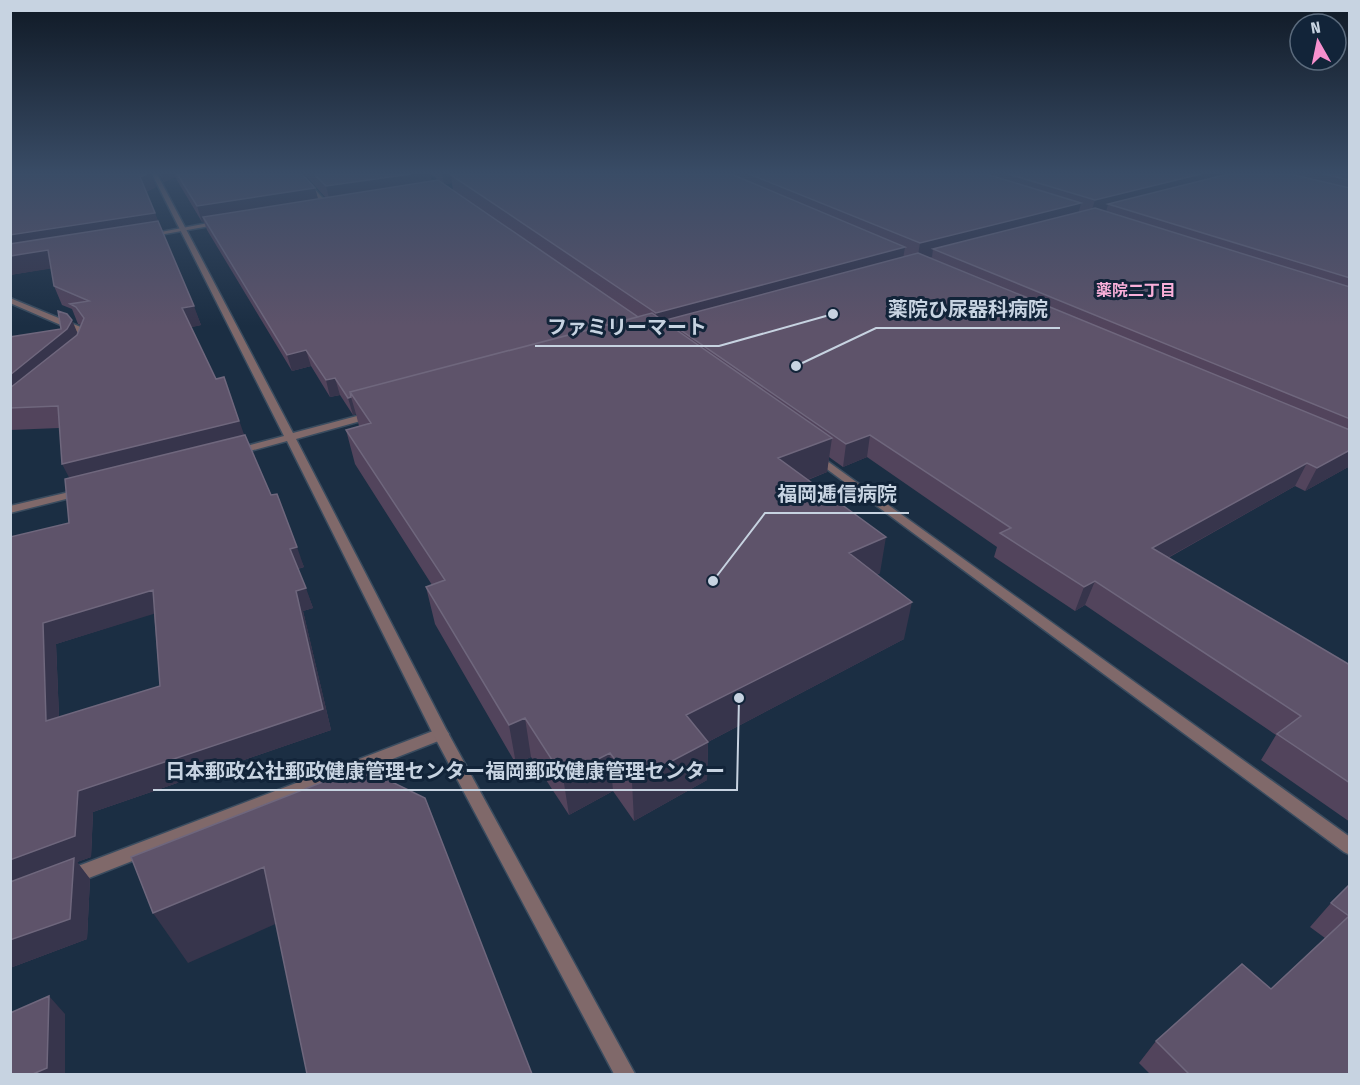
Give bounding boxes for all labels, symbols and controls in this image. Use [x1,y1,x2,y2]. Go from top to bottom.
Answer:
north arrow [1288,12,1348,72]
text: N [1310,18,1322,38]
district label: 薬院二丁目 [1096,281,1176,300]
callout: 薬院ひ尿器科病院 [876,290,1060,328]
text: 薬院ひ尿器科病院 [888,297,1048,321]
callout: ファミリーマート [535,308,719,346]
text: ファミリーマート [547,315,707,339]
callout: 福岡逓信病院 [765,475,909,513]
text: 福岡逓信病院 [777,482,897,506]
callout: 日本郵政公社郵政健康管理センター福岡郵政健康管理センター [153,752,737,790]
text: 日本郵政公社郵政健康管理センター福岡郵政健康管理センター [165,759,725,783]

